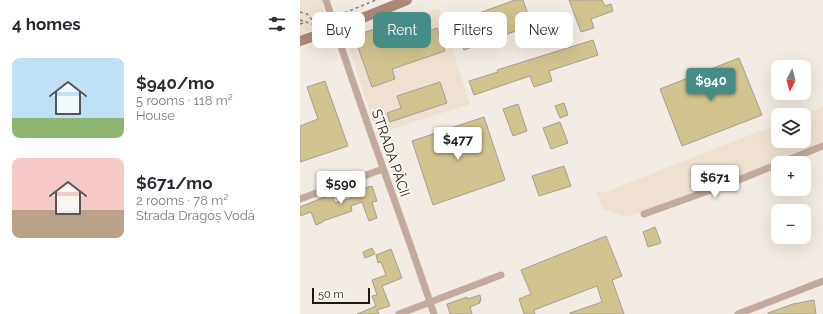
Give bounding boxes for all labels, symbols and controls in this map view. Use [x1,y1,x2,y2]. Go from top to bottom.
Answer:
chip: Buy [312,12,365,48]
chip: Rent [373,12,431,48]
chip: Filters [439,12,507,48]
chip: New [515,12,573,48]
icon: filters [266,13,288,35]
text: 4 homes [12,14,81,34]
north arrow [771,60,811,100]
map controls [771,60,811,244]
pin: $940 [687,68,735,102]
text: $940/mo [136,73,214,93]
text: $940 [695,73,727,88]
icon: home [44,74,92,122]
text: 5 rooms · 118 m² [136,93,233,108]
street label: STRADA PĂCII [369,107,414,199]
text: House [136,108,175,123]
button: layers [771,108,811,148]
pin: $477 [434,127,482,161]
text: $477 [443,132,473,147]
button: + [771,156,811,196]
pin: $671 [691,165,739,199]
text: $671 [700,170,730,185]
pin: $590 [317,171,365,205]
text: $671/mo [136,173,212,193]
icon: home [44,174,92,222]
text: $590 [325,176,357,191]
text: 2 rooms · 78 m² [136,193,228,208]
button: − [771,204,811,244]
text: Strada Dragoș Vodă [136,208,255,223]
scale bar [312,286,370,305]
text: 50 m [318,288,344,301]

